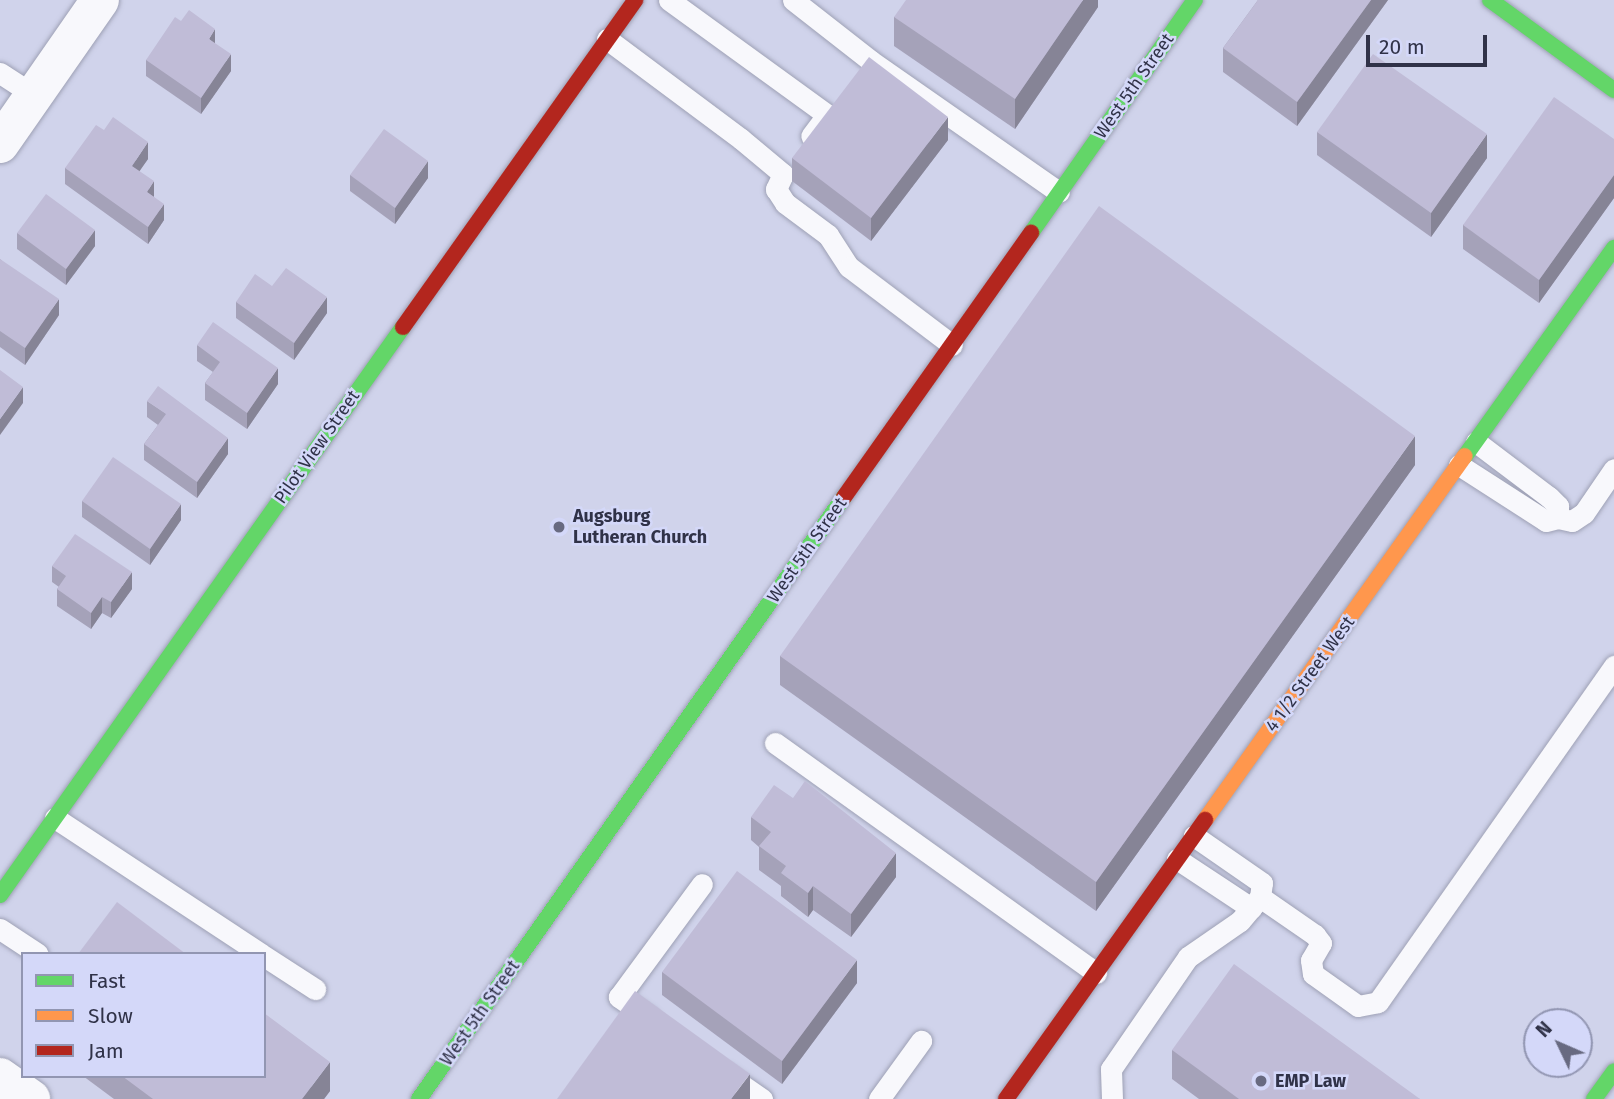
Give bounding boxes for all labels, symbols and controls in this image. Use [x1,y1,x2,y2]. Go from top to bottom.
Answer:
scale bar [1369,21,1490,65]
street label: West 5th Street [1090,29,1178,143]
text: 20 m [1379,34,1425,60]
street label: Pilot View Street [270,386,364,508]
street label: West 5th Street [763,493,851,607]
place label: Augsburg Lutheran Church [573,506,707,548]
marker: Augsburg Lutheran Church [551,519,567,535]
street label: 4 1/2 Street West [1261,612,1359,736]
legend [21,952,266,1078]
street label: West 5th Street [436,956,524,1070]
text: Fast [88,968,126,994]
text: Slow [88,1003,133,1029]
north arrow [1523,1008,1593,1078]
text: N [1531,1017,1557,1042]
text: Jam [88,1038,124,1064]
place label: EMP Law [1275,1070,1346,1092]
marker: EMP Law [1253,1073,1269,1089]

